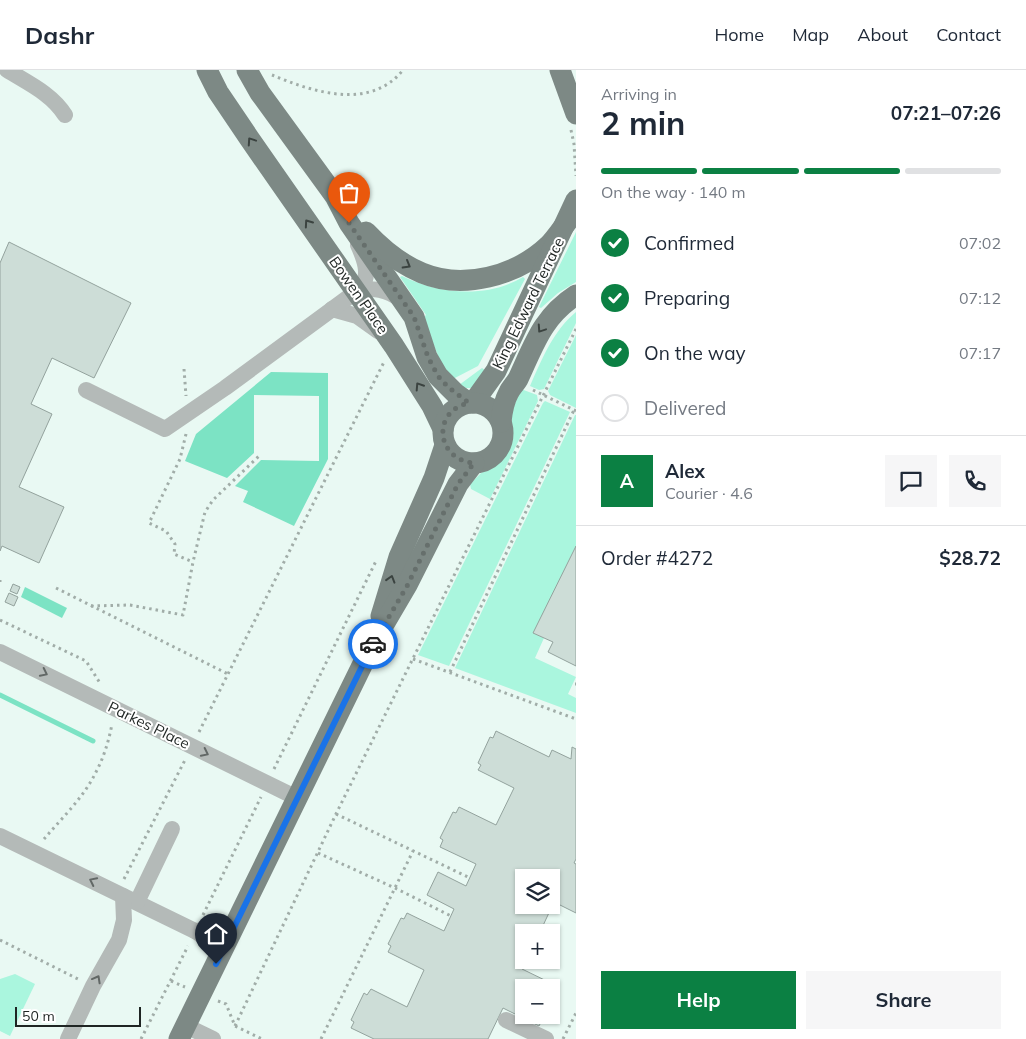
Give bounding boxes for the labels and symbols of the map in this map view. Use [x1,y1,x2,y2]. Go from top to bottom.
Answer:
one-way arrow [248,137,257,147]
pin [328,172,370,223]
one-way arrow [305,219,314,228]
street label: King Edward Terrace [488,234,568,372]
street label: Bowen Place [325,253,393,337]
one-way arrow [402,259,411,269]
one-way arrow [538,324,548,333]
one-way arrow [416,382,426,391]
one-way arrow [386,575,396,584]
courier [348,619,398,669]
one-way arrow [39,667,48,677]
street label: Parkes Place [105,697,193,753]
one-way arrow [200,747,209,757]
one-way arrow [89,877,98,888]
pin [195,913,237,964]
one-way arrow [91,976,101,985]
scale bar [15,1004,141,1027]

